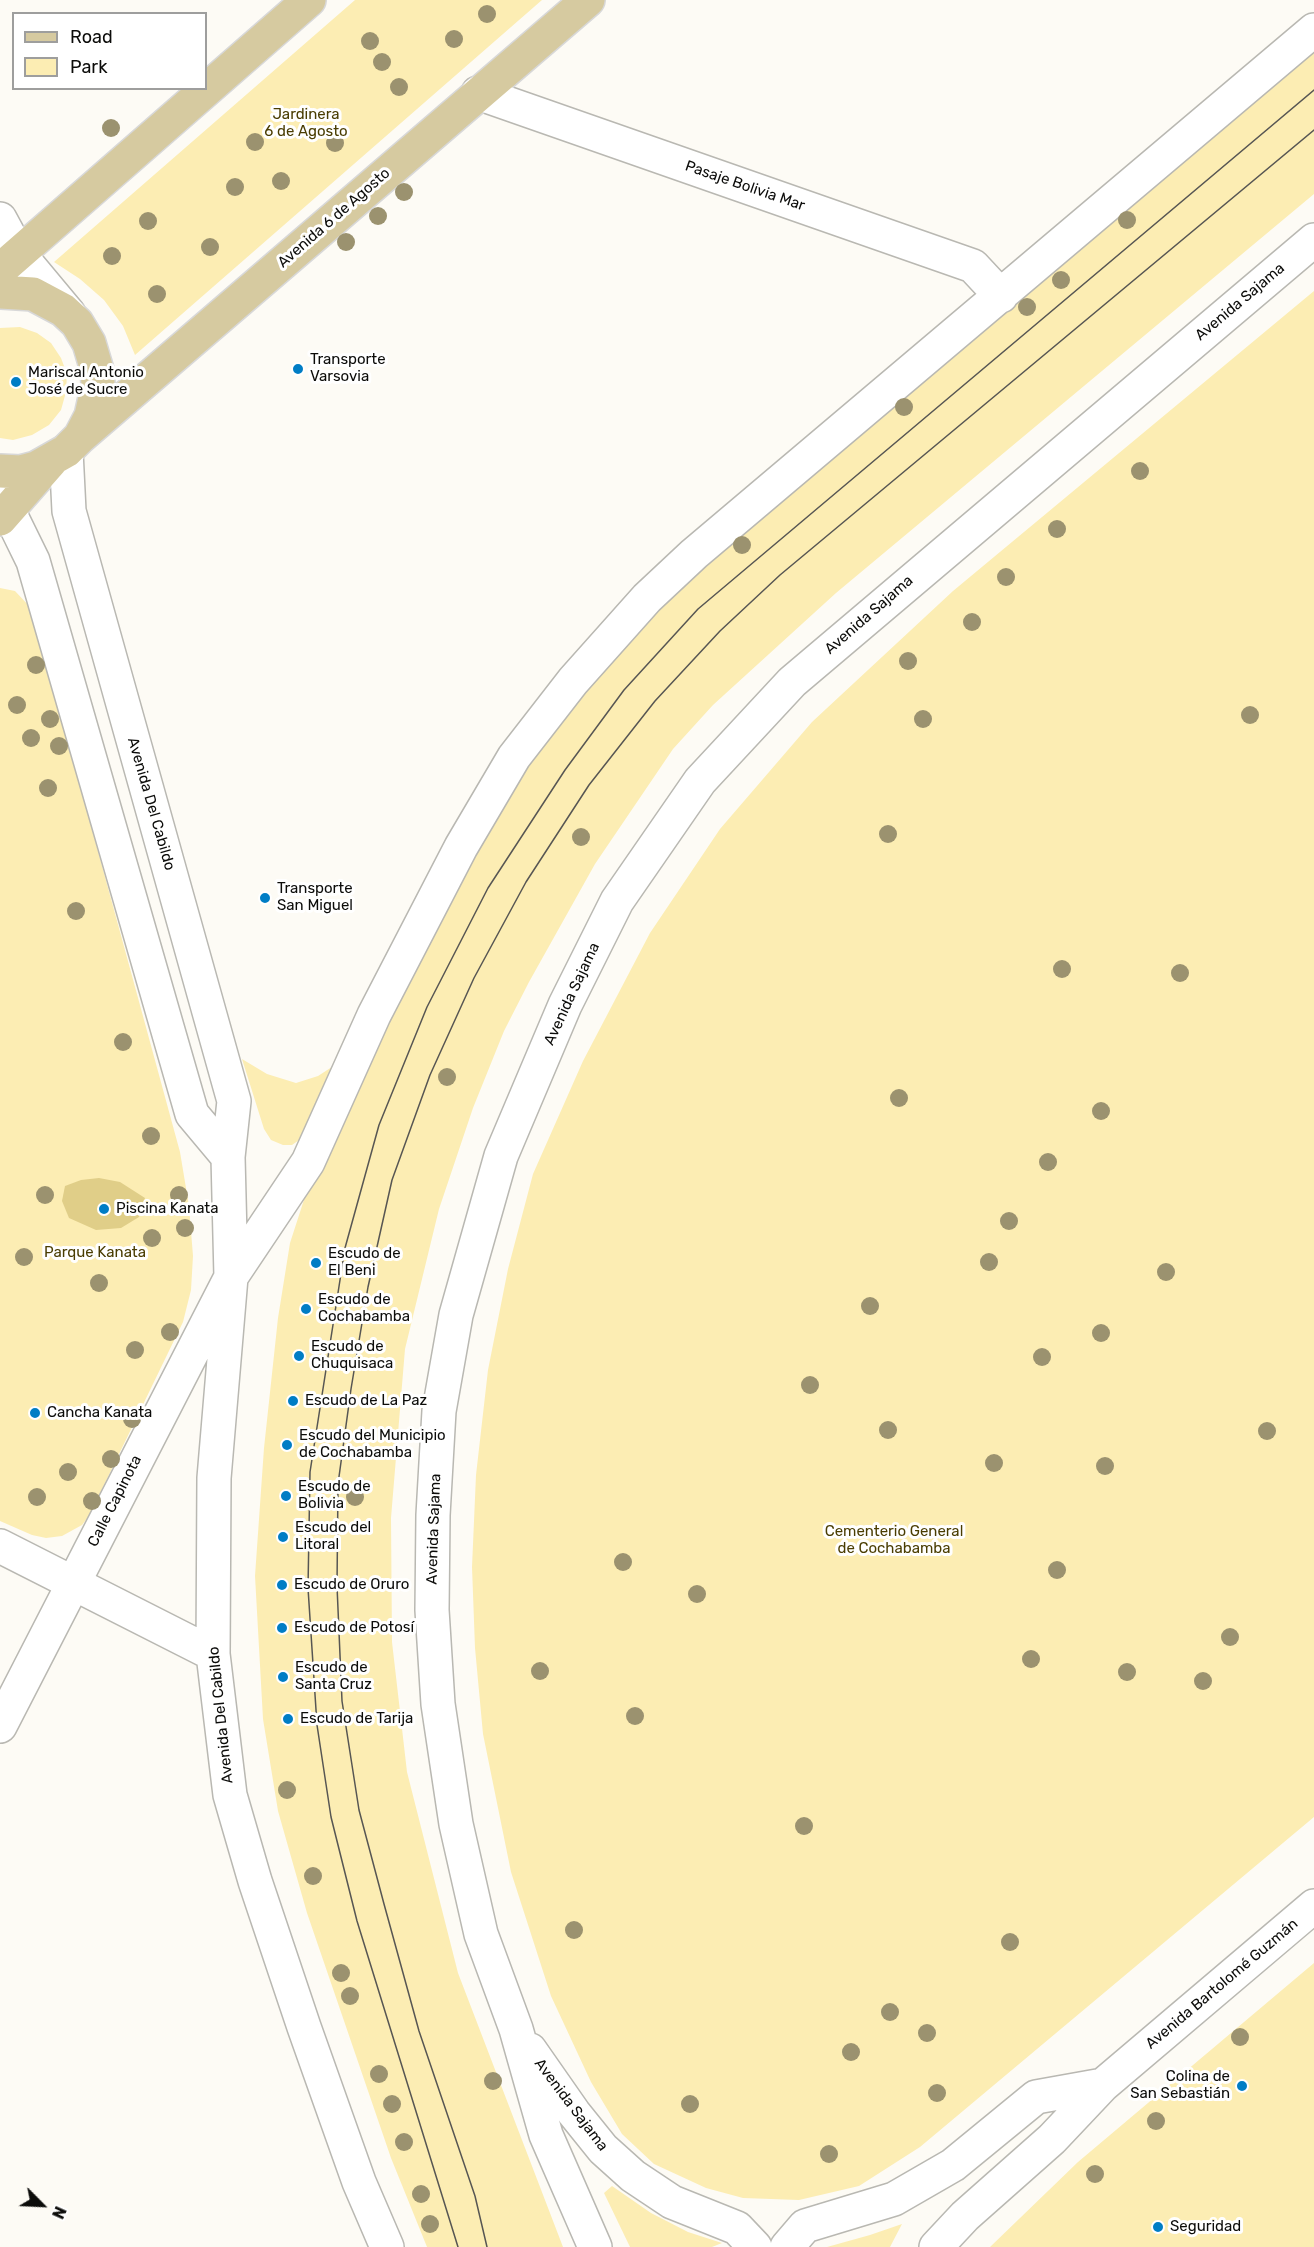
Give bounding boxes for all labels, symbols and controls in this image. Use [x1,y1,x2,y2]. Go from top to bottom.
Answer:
legend [12,12,207,90]
text: Road [70,26,113,48]
text: Park [70,56,107,78]
park label: Jardinera 6 de Agosto [264,106,348,141]
street label: Pasaje Bolivia Mar [683,157,807,215]
street label: Avenida 6 de Agosto [274,164,394,272]
street label: Avenida Sajama [1192,259,1288,345]
place label: Transporte Varsovia [310,351,386,386]
marker: Transporte Varsovia [291,362,305,376]
place label: Mariscal Antonio José de Sucre [28,364,144,399]
marker: Mariscal Antonio José de Sucre [9,375,23,389]
street label: Avenida Sajama [821,572,917,658]
street label: Avenida Del Cabildo [123,735,179,873]
place label: Transporte San Miguel [277,880,353,915]
marker: Transporte San Miguel [258,891,272,905]
street label: Avenida Sajama [540,940,604,1048]
place label: Piscina Kanata [116,1200,218,1218]
marker: Piscina Kanata [97,1202,111,1216]
park label: Parque Kanata [44,1244,146,1262]
place label: Escudo de El Beni [328,1245,401,1280]
marker: Escudo de El Beni [309,1256,323,1270]
place label: Escudo de Cochabamba [318,1291,410,1326]
marker: Escudo de Cochabamba [299,1302,313,1316]
place label: Escudo de Chuquisaca [311,1338,393,1373]
marker: Escudo de Chuquisaca [292,1349,306,1363]
place label: Escudo de La Paz [305,1392,427,1410]
marker: Escudo de La Paz [286,1394,300,1408]
place label: Cancha Kanata [47,1404,152,1422]
marker: Cancha Kanata [28,1406,42,1420]
place label: Escudo del Municipio de Cochabamba [299,1427,446,1462]
marker: Escudo del Municipio de Cochabamba [280,1438,294,1452]
street label: Calle Capinota [84,1452,146,1550]
street label: Avenida Sajama [423,1473,445,1585]
place label: Escudo de Bolivia [298,1478,371,1513]
marker: Escudo de Bolivia [279,1489,293,1503]
place label: Escudo del Litoral [295,1519,371,1554]
park label: Cementerio General de Cochabamba [825,1523,963,1558]
marker: Escudo del Litoral [276,1530,290,1544]
place label: Escudo de Oruro [294,1576,409,1594]
marker: Escudo de Oruro [275,1578,289,1592]
place label: Escudo de Potosí [294,1619,414,1637]
marker: Escudo de Potosí [275,1621,289,1635]
street label: Avenida Del Cabildo [205,1646,237,1784]
place label: Escudo de Santa Cruz [295,1659,372,1694]
marker: Escudo de Santa Cruz [276,1670,290,1684]
place label: Escudo de Tarija [300,1710,413,1728]
marker: Escudo de Tarija [281,1712,295,1726]
street label: Avenida Bartolomé Guzmán [1142,1915,1302,2053]
street label: Avenida Sajama [530,2055,612,2155]
place label: Colina de San Sebastián [1130,2068,1230,2103]
marker: Colina de San Sebastián [1235,2079,1249,2093]
north arrow [12,2175,72,2235]
text: N [48,2203,70,2222]
place label: Seguridad [1170,2218,1241,2236]
marker: Seguridad [1151,2220,1165,2234]

